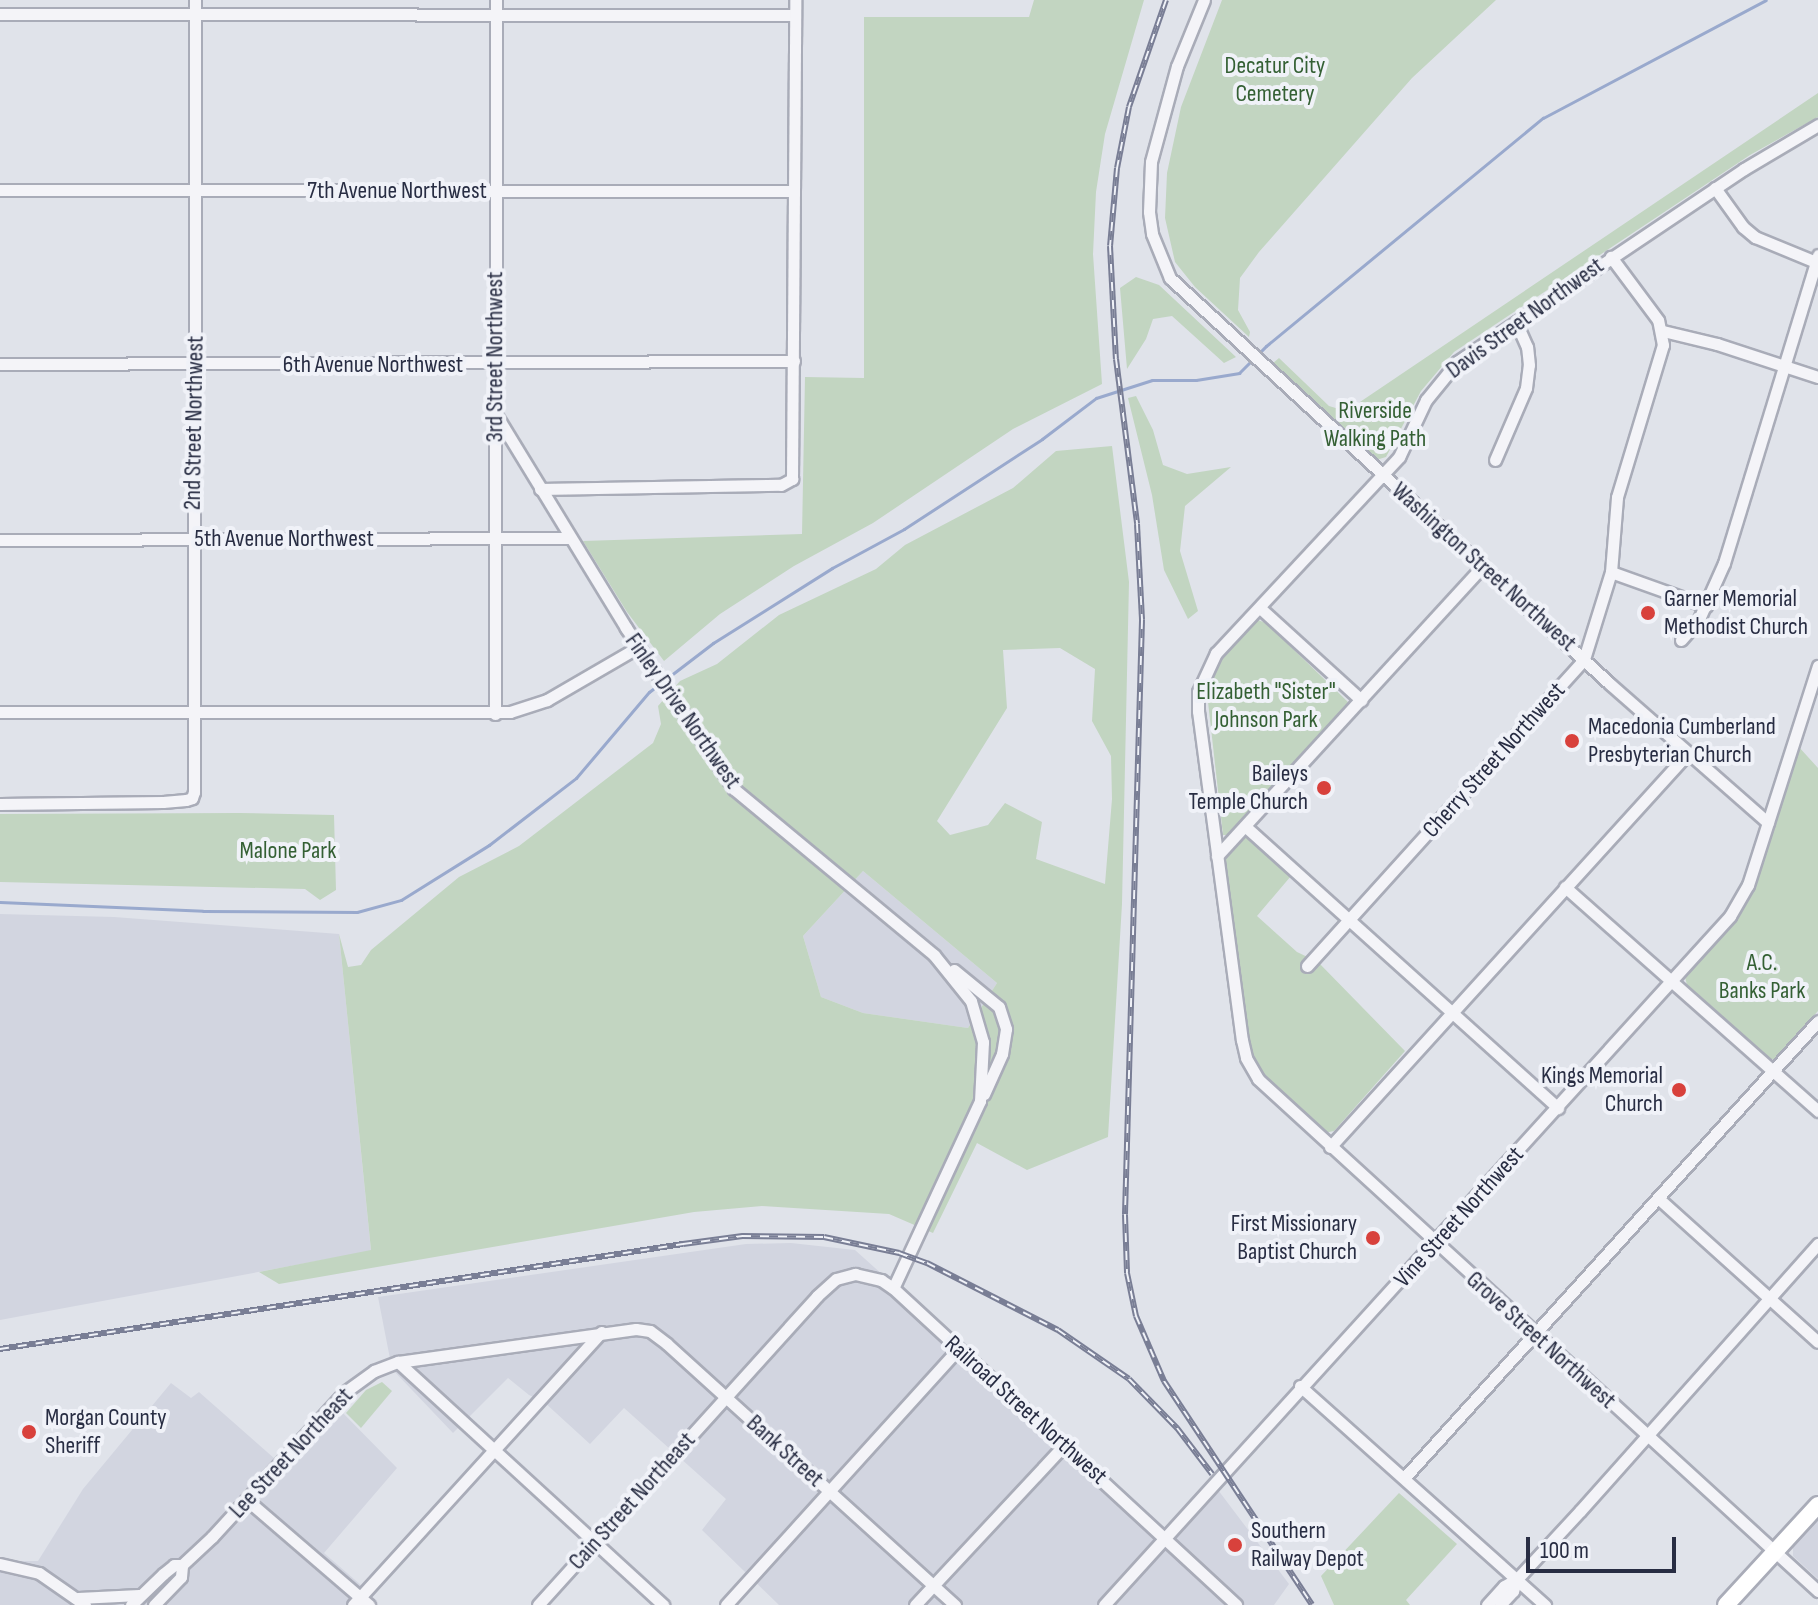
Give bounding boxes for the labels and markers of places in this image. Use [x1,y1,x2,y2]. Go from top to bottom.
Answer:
place label: Garner Memorial Methodist Church [1664,585,1808,641]
marker: Garner Memorial Methodist Church [1639,604,1657,622]
place label: Macedonia Cumberland Presbyterian Church [1588,713,1776,769]
marker: Macedonia Cumberland Presbyterian Church [1563,732,1581,750]
place label: Baileys Temple Church [1189,760,1308,816]
marker: Baileys Temple Church [1315,779,1333,797]
place label: Kings Memorial Church [1541,1062,1663,1118]
marker: Kings Memorial Church [1670,1081,1688,1099]
place label: First Missionary Baptist Church [1231,1210,1357,1266]
marker: First Missionary Baptist Church [1364,1229,1382,1247]
place label: Morgan County Sheriff [45,1404,167,1460]
marker: Morgan County Sheriff [20,1423,38,1441]
place label: Southern Railway Depot [1251,1517,1364,1573]
marker: Southern Railway Depot [1226,1536,1244,1554]

